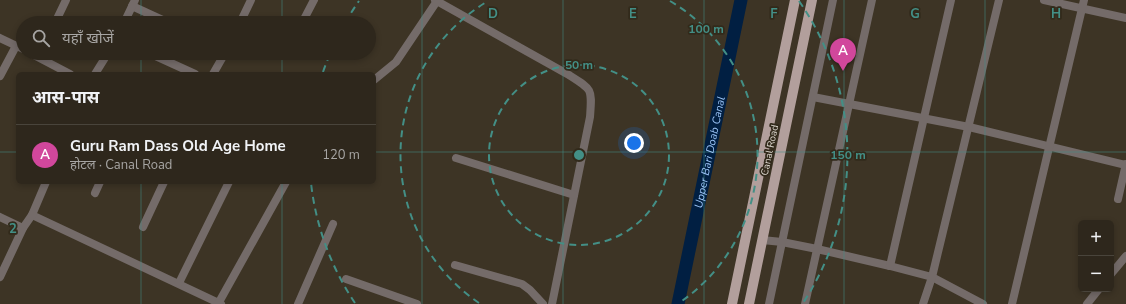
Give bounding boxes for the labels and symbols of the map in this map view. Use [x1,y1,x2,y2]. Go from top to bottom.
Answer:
text: D [488,5,498,23]
text: E [629,5,637,23]
text: F [770,5,778,23]
text: G [910,5,920,23]
text: H [1051,5,1061,23]
text: 100 m [688,21,724,37]
pin: A [830,38,856,71]
text: 50 m [565,57,593,73]
water label: Upper Bari Doab Canal [691,95,729,210]
street label: Canal Road [758,123,782,177]
your location [624,133,644,153]
text: 150 m [830,147,866,163]
centre of rings [572,148,586,162]
text: 2 [9,220,17,238]

